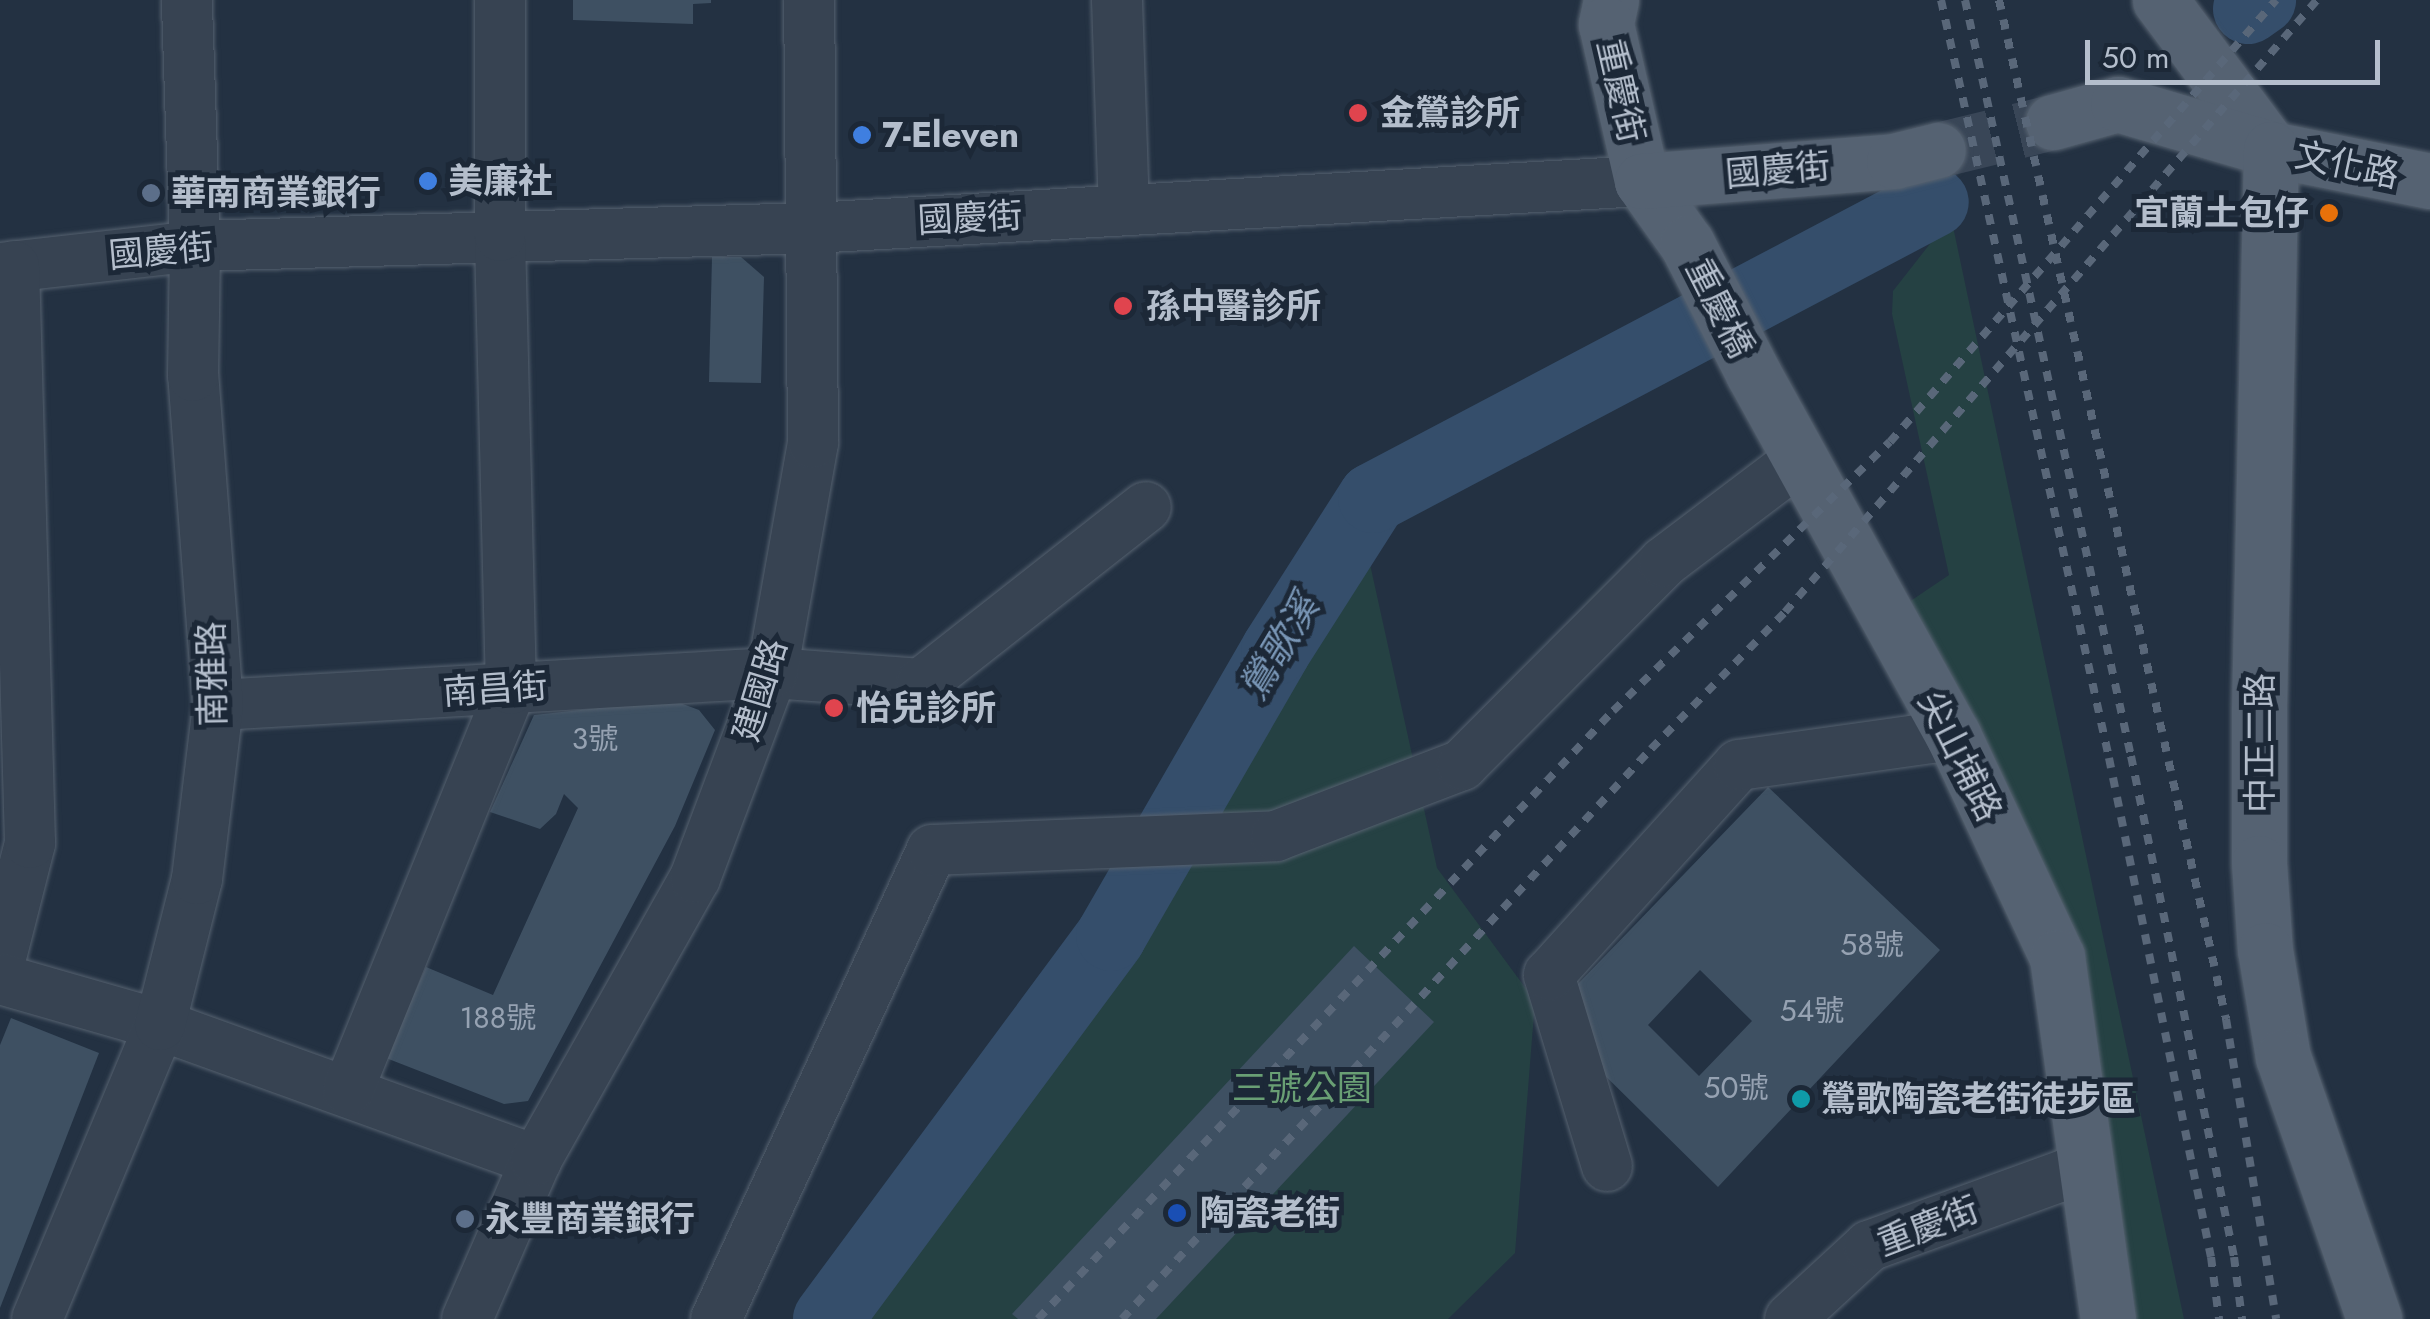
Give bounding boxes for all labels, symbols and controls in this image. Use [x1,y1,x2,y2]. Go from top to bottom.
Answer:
scale bar [2090,20,2385,82]
street label: 重慶街 [1589,35,1653,147]
text: 50 m [2102,36,2169,79]
place label: 金鶯診所 [1380,92,1520,134]
marker: 金鶯診所 [1345,100,1371,126]
place label: 7-Eleven [882,114,1019,156]
marker: 7-Eleven [851,124,873,146]
street label: 文化路 [2291,134,2403,196]
street label: 國慶街 [1724,145,1832,195]
place label: 美廉社 [448,160,553,202]
marker: 美廉社 [417,170,439,192]
place label: 華南商業銀行 [171,172,381,214]
marker: 華南商業銀行 [140,182,162,204]
place label: 宜蘭土包仔 [2134,192,2309,234]
street label: 國慶街 [916,194,1024,242]
marker: 宜蘭土包仔 [2318,202,2340,224]
street label: 國慶街 [107,226,215,276]
street label: 重慶橋 [1677,252,1763,364]
place label: 孫中醫診所 [1146,285,1321,327]
marker: 孫中醫診所 [1110,293,1136,319]
water label: 鶯歌溪 [1230,586,1328,708]
street label: 南雅路 [190,621,234,727]
street label: 建國路 [725,634,795,746]
street label: 南昌街 [441,664,549,714]
street label: 中正二路 [2239,673,2281,813]
street label: 尖山埔路 [1910,684,2010,828]
place label: 怡兒診所 [856,687,996,729]
marker: 怡兒診所 [821,695,847,721]
house number: 3號 [572,721,618,757]
house number: 58號 [1840,927,1904,963]
house number: 54號 [1780,993,1844,1029]
house number: 188號 [460,1000,536,1036]
park label: 三號公園 [1232,1067,1372,1109]
house number: 50號 [1704,1070,1768,1106]
place label: 鶯歌陶瓷老街徒步區 [1821,1078,2136,1120]
marker: 鶯歌陶瓷老街徒步區 [1790,1088,1812,1110]
street label: 重慶街 [1871,1188,1985,1264]
place label: 陶瓷老街 [1200,1192,1340,1234]
place label: 永豐商業銀行 [485,1198,695,1240]
marker: 陶瓷老街 [1164,1200,1190,1226]
marker: 永豐商業銀行 [454,1208,476,1230]

